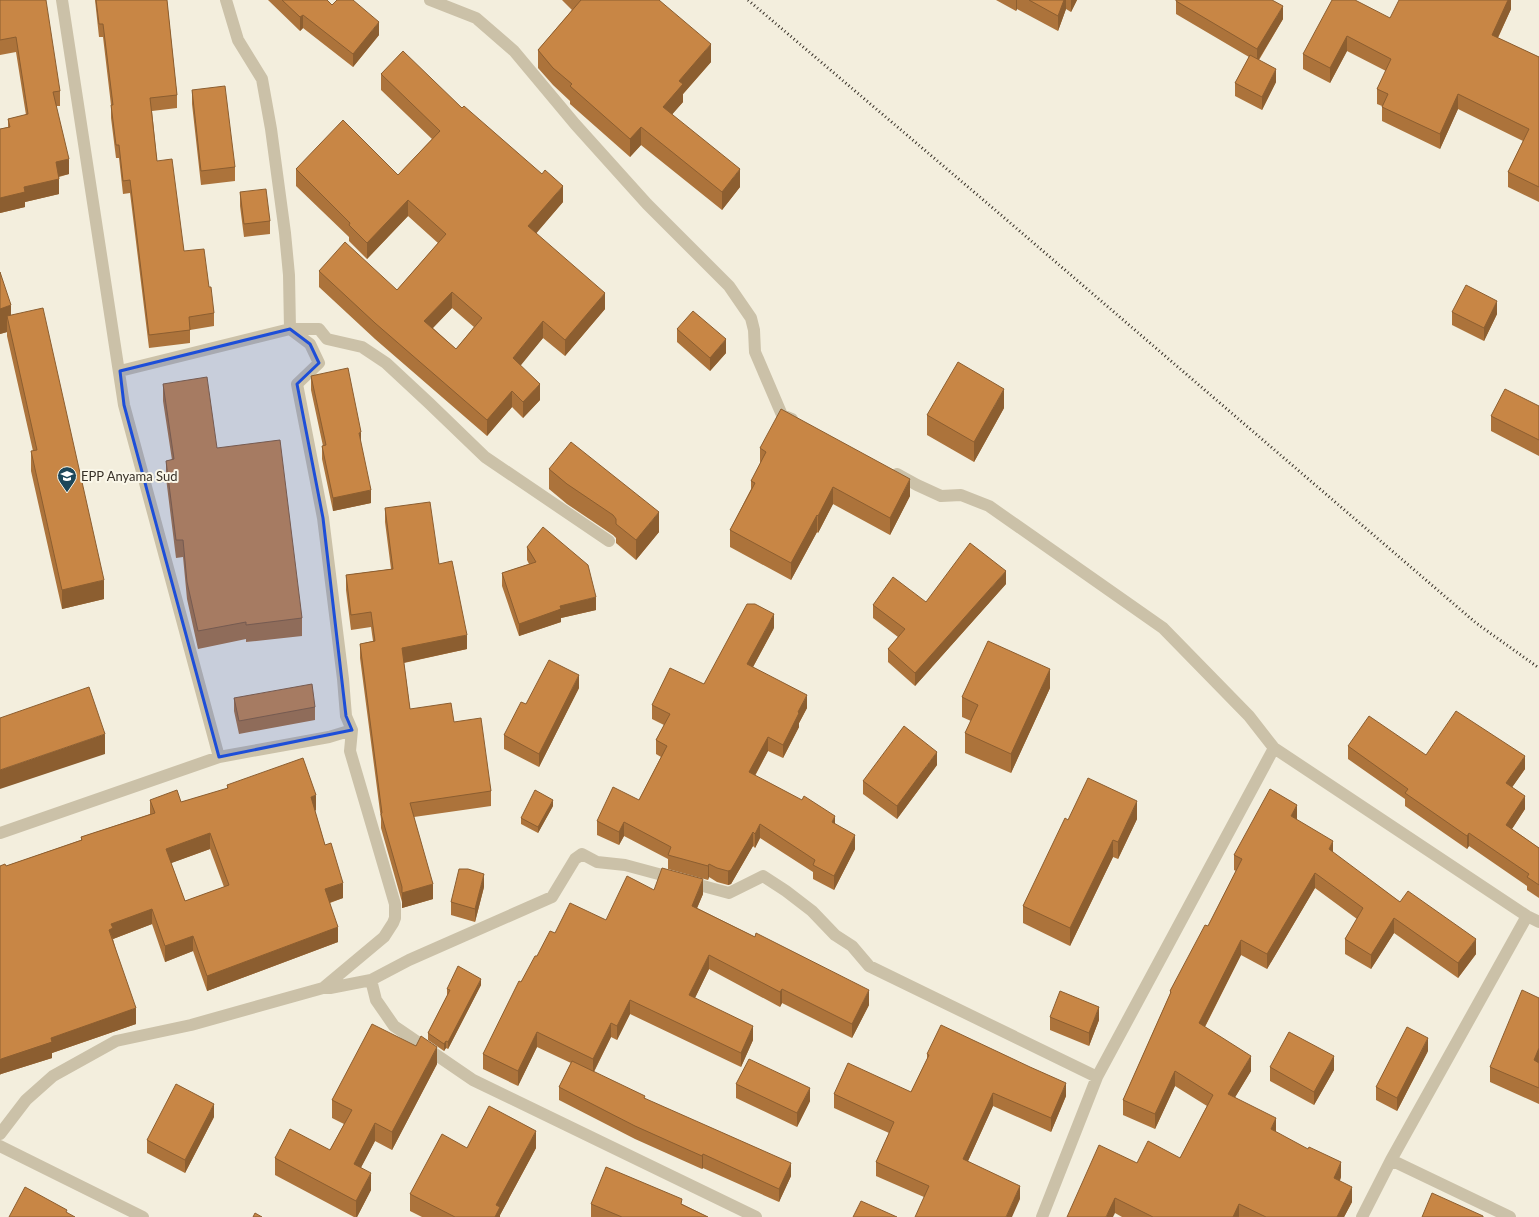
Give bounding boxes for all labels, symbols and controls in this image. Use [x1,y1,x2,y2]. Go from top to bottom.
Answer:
school or university icon: EPP Anyama Sud [56,465,78,493]
place label: EPP Anyama Sud [81,468,178,484]

